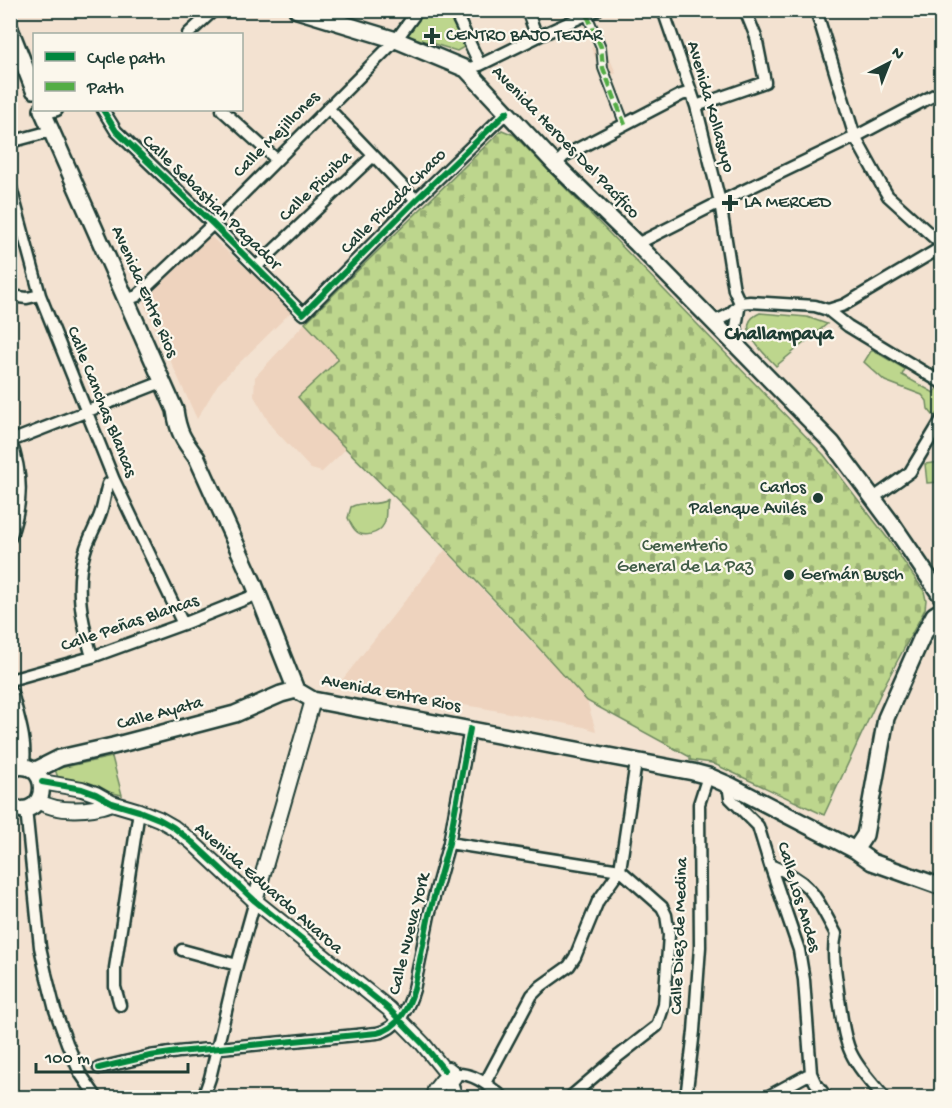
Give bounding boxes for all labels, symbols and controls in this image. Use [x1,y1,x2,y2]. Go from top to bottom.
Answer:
place label: CENTRO BAJO TEJAR [446,26,603,47]
marker: CENTRO BAJO TEJAR [423,27,441,45]
legend [33,33,243,111]
north arrow [859,33,919,93]
street label: Avenida Kollasuyo [681,39,739,175]
text: N [886,44,907,65]
text: Cycle path [87,49,165,70]
street label: Avenida Heroes Del Pacífico [486,62,644,224]
text: Path [86,79,124,100]
street label: Calle Mejillones [229,86,326,183]
street label: Calle Sebastian Pagador [137,131,286,276]
street label: Calle Picada Chaco [337,145,451,259]
street label: Calle Picuiba [275,146,357,227]
place label: LA MERCED [744,193,832,214]
marker: LA MERCED [721,194,739,212]
street label: Avenida Entre Rios [106,223,183,362]
street label: Calle Canchas Blancas [61,324,141,482]
district label: Challampaya [724,324,834,347]
place label: Carlos Palenque Avilés [688,478,807,520]
marker: Carlos Palenque Avilés [811,491,825,505]
park label: Cementerio General de La Paz [617,536,754,578]
place label: Germán Busch [801,565,904,586]
marker: Germán Busch [782,568,796,582]
street label: Calle Peñas Blancas [58,590,203,657]
street label: Avenida Entre Rios [320,670,464,718]
street label: Calle Ayata [115,692,206,736]
street label: Avenida Eduardo Avaroa [189,819,347,960]
street label: Calle Los Andes [771,840,825,956]
street label: Calle Diez de Medina [667,856,693,1015]
street label: Calle Nueva York [385,869,436,997]
scale bar [36,1036,188,1074]
text: 100 m [44,1049,90,1070]

